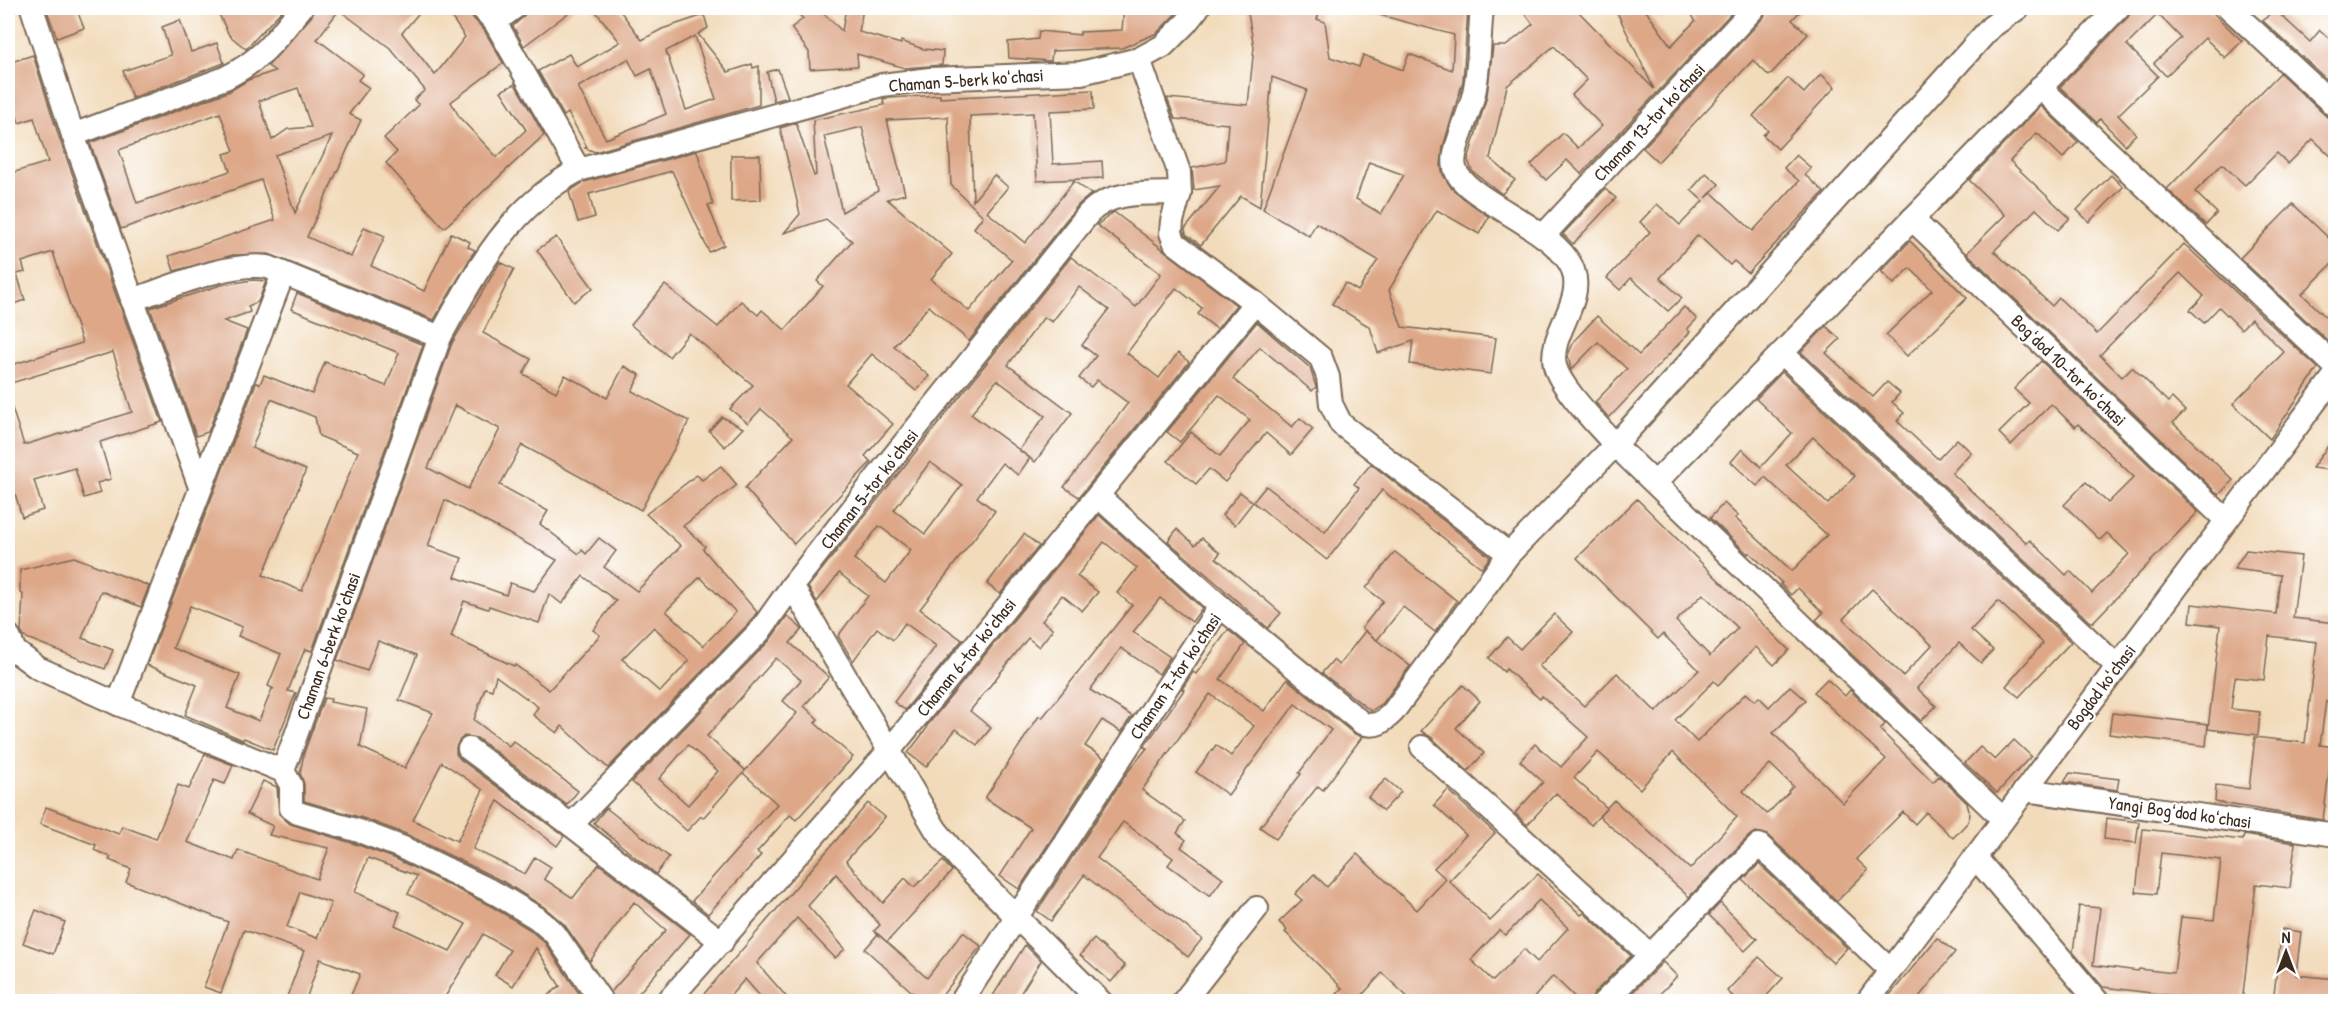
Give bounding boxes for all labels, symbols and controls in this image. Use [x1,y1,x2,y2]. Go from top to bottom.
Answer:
street label: Chaman 13-tor koʻchasi [1587,57,1711,187]
street label: Chaman 5-berk koʻchasi [888,62,1044,98]
street label: Bogʻdod 10-tor koʻchasi [2006,308,2132,432]
street label: Chaman 5-tor koʻchasi [814,423,924,555]
street label: Chaman 6-berk koʻchasi [290,569,366,723]
street label: Chaman 6-tor koʻchasi [910,592,1022,722]
street label: Chaman 7-tor koʻchasi [1123,608,1227,744]
street label: Bogdod koʻchasi [2061,639,2141,735]
street label: Yangi Bogʻdod koʻchasi [2107,790,2253,834]
north arrow [2256,922,2316,982]
text: N [2282,926,2291,948]

